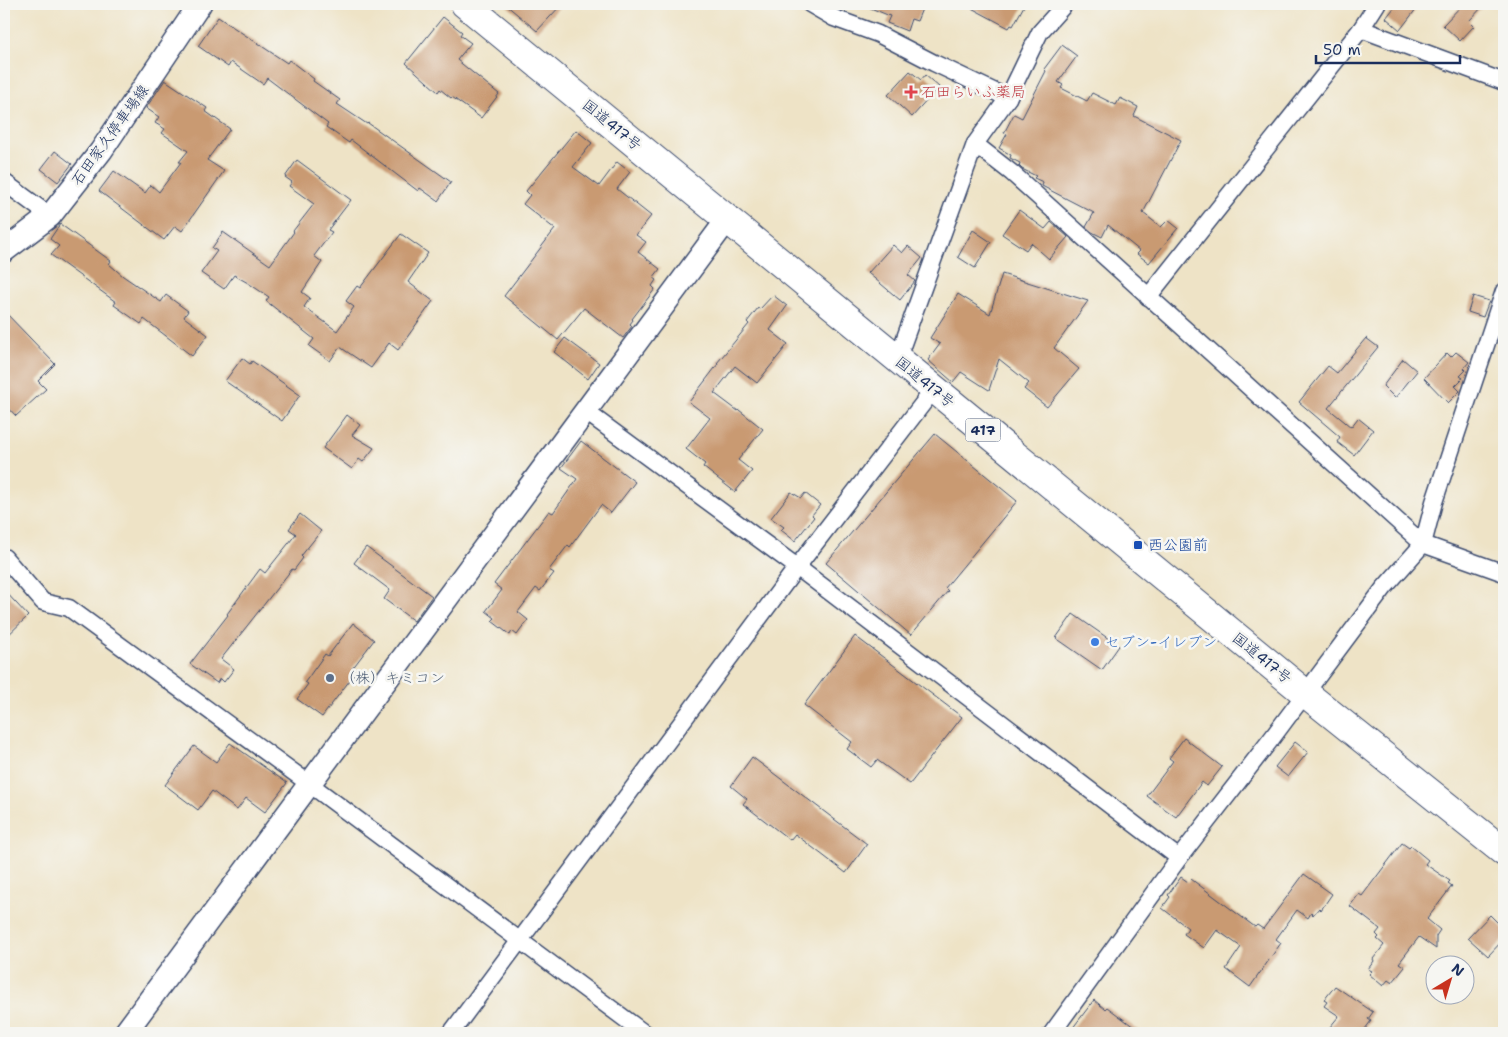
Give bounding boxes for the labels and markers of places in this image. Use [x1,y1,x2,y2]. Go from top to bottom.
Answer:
place label: 石田らいふ薬局 [921,82,1026,102]
marker: 石田らいふ薬局 [905,86,917,98]
place label: 西公園前 [1148,535,1208,555]
marker: 西公園前 [1132,539,1144,551]
place label: セブン-イレブン [1105,632,1217,652]
marker: セブン-イレブン [1089,636,1101,648]
place label: （株）キミコン [340,668,445,688]
marker: （株）キミコン [324,672,336,684]

